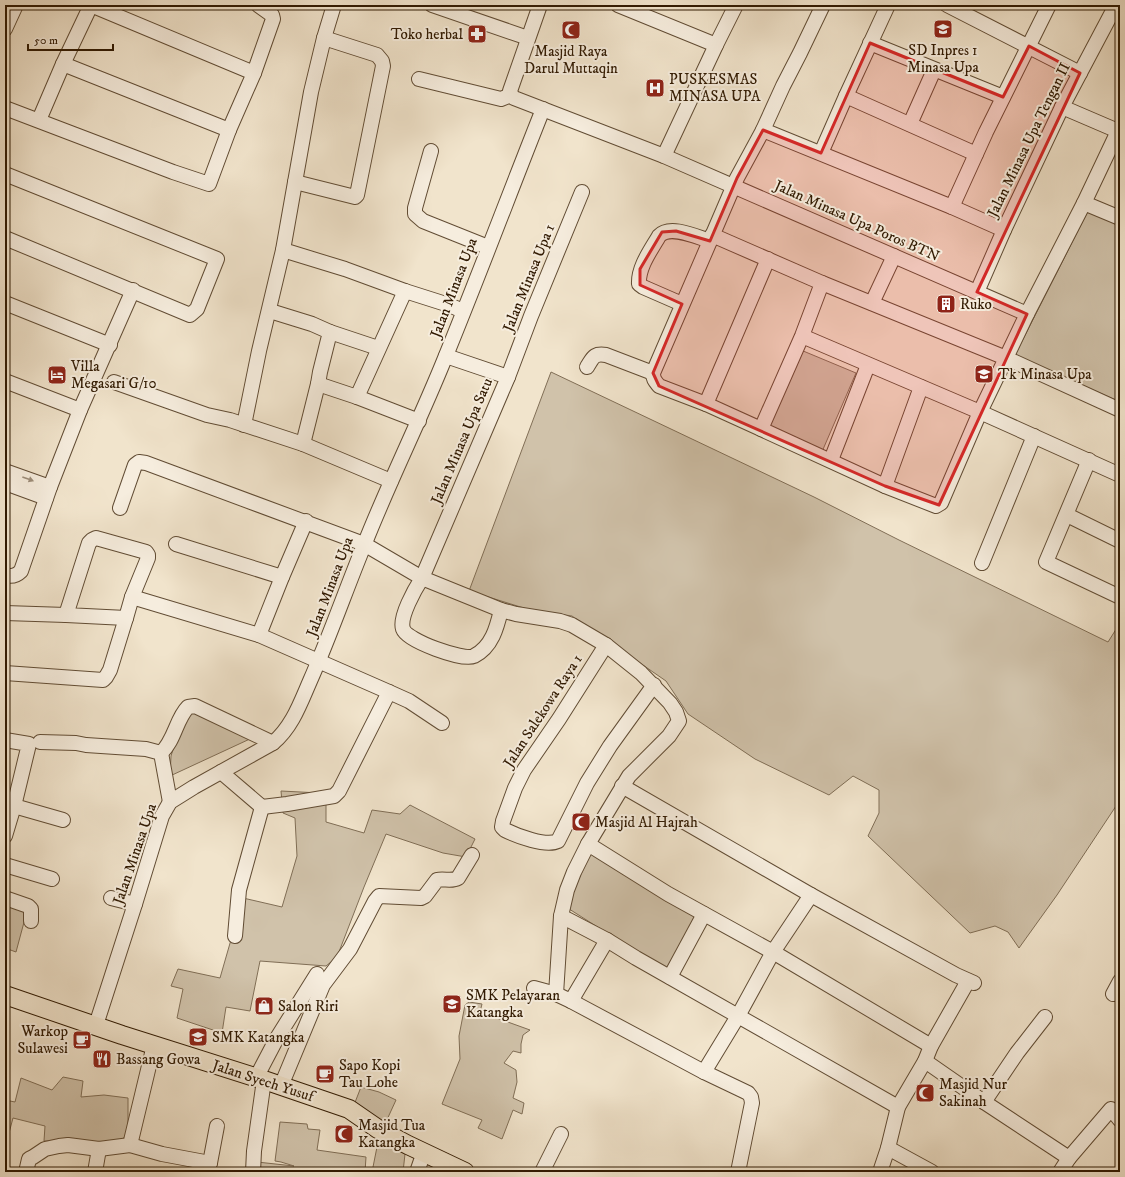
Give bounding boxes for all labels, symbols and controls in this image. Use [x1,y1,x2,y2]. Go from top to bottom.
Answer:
school or university icon: SD Inpres 1 Minasa Upa [932,18,954,40]
mosque icon: Masjid Raya Darul Muttaqin [560,19,582,41]
pharmacy icon: Toko herbal [466,23,488,45]
place label: Toko herbal [391,25,463,44]
scale bar [28,26,113,52]
text: 50 m [34,33,58,48]
place label: SD Inpres 1 Minasa Upa [907,41,979,77]
place label: Masjid Raya Darul Muttaqin [524,42,618,78]
street label: Jalan Minasa Upa Tengan II [982,60,1075,222]
place label: PUSKESMAS MINASA UPA [669,70,761,106]
hospital icon: PUSKESMAS MINASA UPA [644,77,666,99]
street label: Jalan Minasa Upa Poros BTN [770,175,942,266]
street label: Jalan Minasa Upa 1 [498,221,559,336]
street label: Jalan Minasa Upa [426,235,482,343]
building icon: Ruko [935,293,957,315]
place label: Ruko [960,295,992,314]
place label: Villa Megasari G/10 [70,357,157,393]
school or university icon: Tk Minasa Upa [973,363,995,385]
hotel icon: Villa Megasari G/10 [46,364,68,386]
place label: Tk Minasa Upa [998,365,1092,384]
street label: Jalan Minasa Upa Satu [426,375,497,509]
one-way arrow [22,477,34,483]
street label: Jalan Minasa Upa [302,534,358,642]
street label: Jalan Salekowa Raya 1 [498,651,587,773]
street label: Jalan Minasa Upa [108,800,161,909]
mosque icon: Masjid Al Hajrah [570,811,592,833]
place label: Masjid Al Hajrah [595,813,698,832]
place label: SMK Pelayaran Katangka [466,986,560,1022]
school or university icon: SMK Pelayaran Katangka [441,993,463,1015]
shop icon: Salon Riri [253,995,275,1017]
place label: Salon Riri [278,997,338,1016]
place label: Warkop Sulawesi [17,1022,68,1058]
school or university icon: SMK Katangka [187,1026,209,1048]
place label: SMK Katangka [212,1028,305,1047]
cafe icon: Warkop Sulawesi [71,1029,93,1051]
restaurant icon: Bassang Gowa [91,1048,113,1070]
place label: Bassang Gowa [116,1050,201,1069]
street label: Jalan Syech Yusuf [208,1055,318,1107]
place label: Sapo Kopi Tau Lohe [339,1056,400,1092]
cafe icon: Sapo Kopi Tau Lohe [314,1063,336,1085]
place label: Masjid Nur Sakinah [939,1075,1007,1111]
mosque icon: Masjid Nur Sakinah [914,1082,936,1104]
place label: Masjid Tua Katangka [358,1116,426,1152]
mosque icon: Masjid Tua Katangka [333,1123,355,1145]

